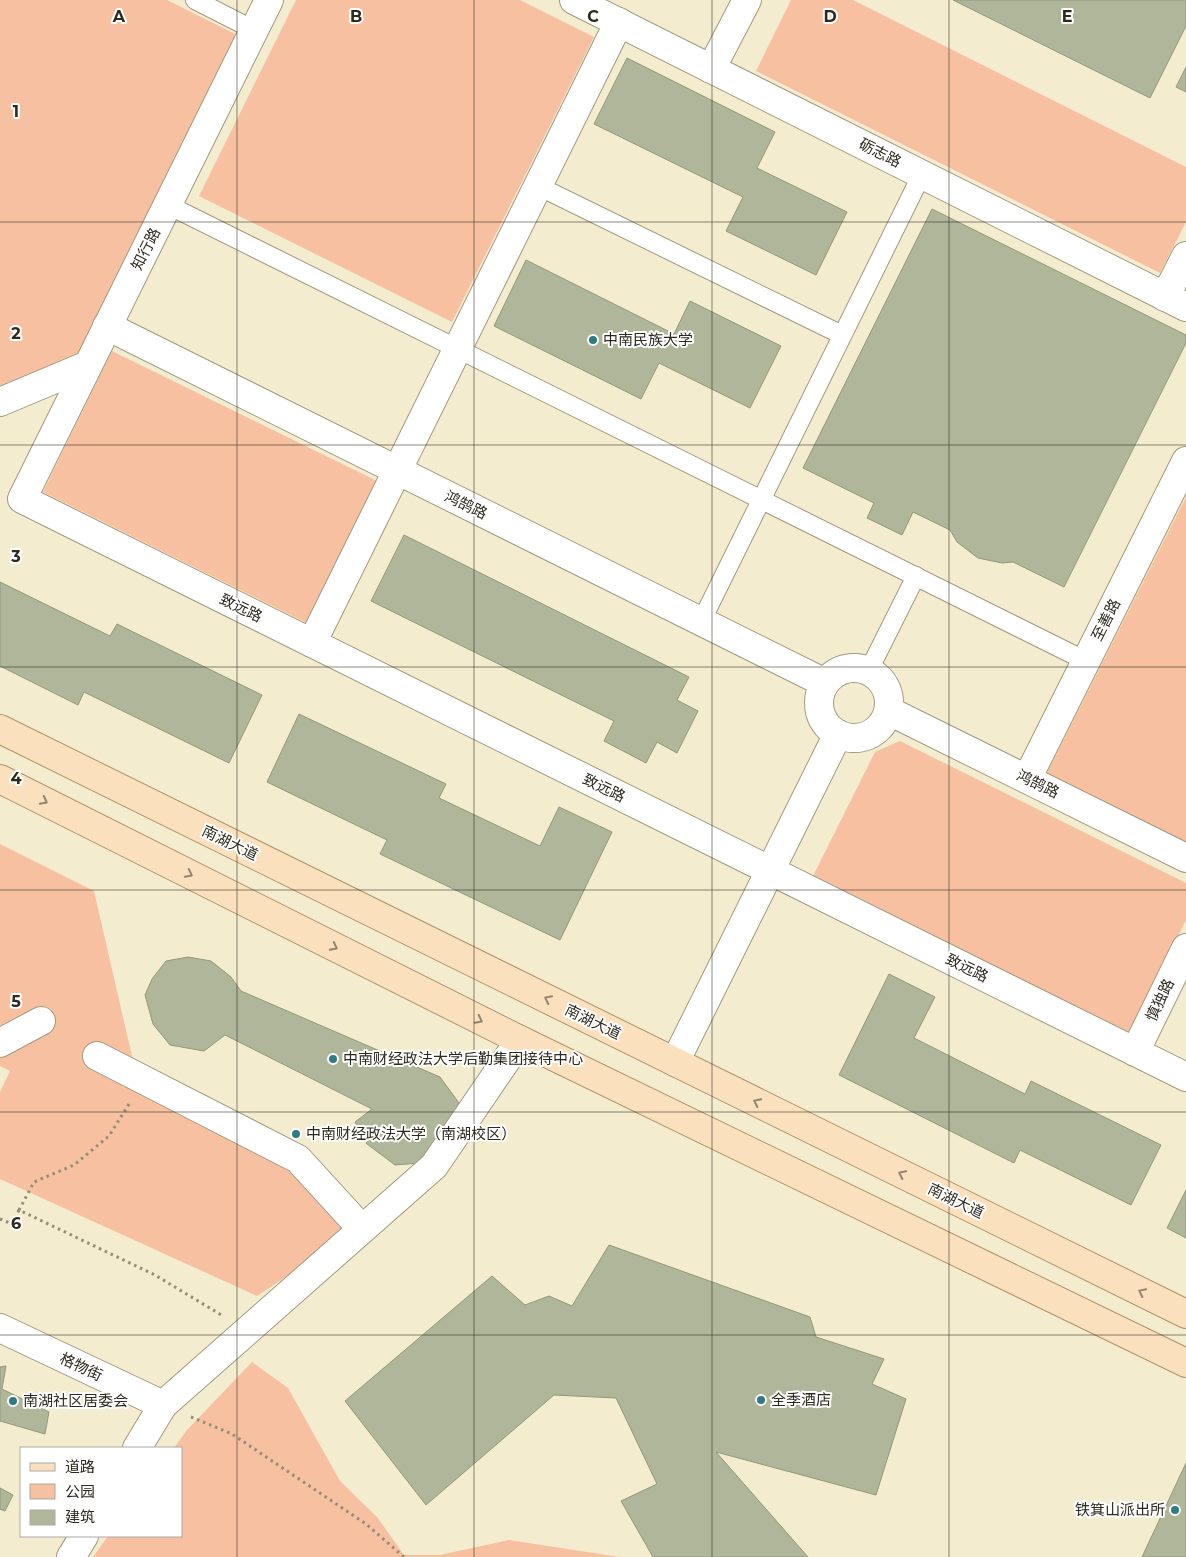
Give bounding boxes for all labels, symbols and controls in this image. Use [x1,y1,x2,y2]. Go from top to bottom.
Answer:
text: A [112,7,126,26]
text: B [350,7,362,26]
text: C [587,7,599,26]
text: D [823,7,837,26]
text: E [1062,7,1072,26]
text: 1 [13,102,19,121]
street label: 砺志路 [856,134,905,171]
street label: 知行路 [127,224,164,273]
text: 2 [11,324,21,343]
place label: 中南民族大学 [603,330,693,349]
marker: 中南民族大学 [587,334,599,346]
street label: 鸿鹄路 [442,486,491,523]
text: 3 [10,547,21,566]
street label: 致远路 [217,589,266,626]
street label: 至善路 [1087,595,1124,644]
street label: 鸿鹄路 [1014,765,1063,802]
text: 4 [10,769,22,788]
street label: 致远路 [580,769,629,806]
one-way arrow [38,795,47,805]
street label: 南湖大道 [199,821,261,864]
one-way arrow [184,868,193,878]
one-way arrow [329,941,338,951]
street label: 致远路 [943,949,992,986]
street label: 慎独路 [1141,975,1178,1024]
text: 5 [11,992,21,1011]
one-way arrow [544,995,553,1006]
street label: 南湖大道 [562,1000,624,1043]
one-way arrow [474,1014,483,1024]
place label: 中南财经政法大学后勤集团接待中心 [343,1049,583,1068]
marker: 中南财经政法大学后勤集团接待中心 [327,1053,339,1065]
one-way arrow [753,1098,762,1108]
place label: 中南财经政法大学（南湖校区） [306,1124,516,1143]
marker: 中南财经政法大学（南湖校区） [290,1128,302,1140]
one-way arrow [898,1170,907,1180]
street label: 南湖大道 [925,1179,987,1222]
text: 6 [11,1214,21,1233]
one-way arrow [1138,1288,1147,1298]
street label: 格物街 [57,1348,106,1385]
place label: 全季酒店 [771,1390,831,1409]
place label: 南湖社区居委会 [23,1391,128,1410]
marker: 全季酒店 [755,1394,767,1406]
marker: 南湖社区居委会 [7,1395,19,1407]
legend [20,1447,182,1537]
text: 道路 [65,1457,95,1476]
text: 公园 [65,1482,95,1501]
place label: 铁箕山派出所 [1075,1500,1165,1519]
marker: 铁箕山派出所 [1169,1504,1181,1516]
text: 建筑 [65,1507,95,1526]

